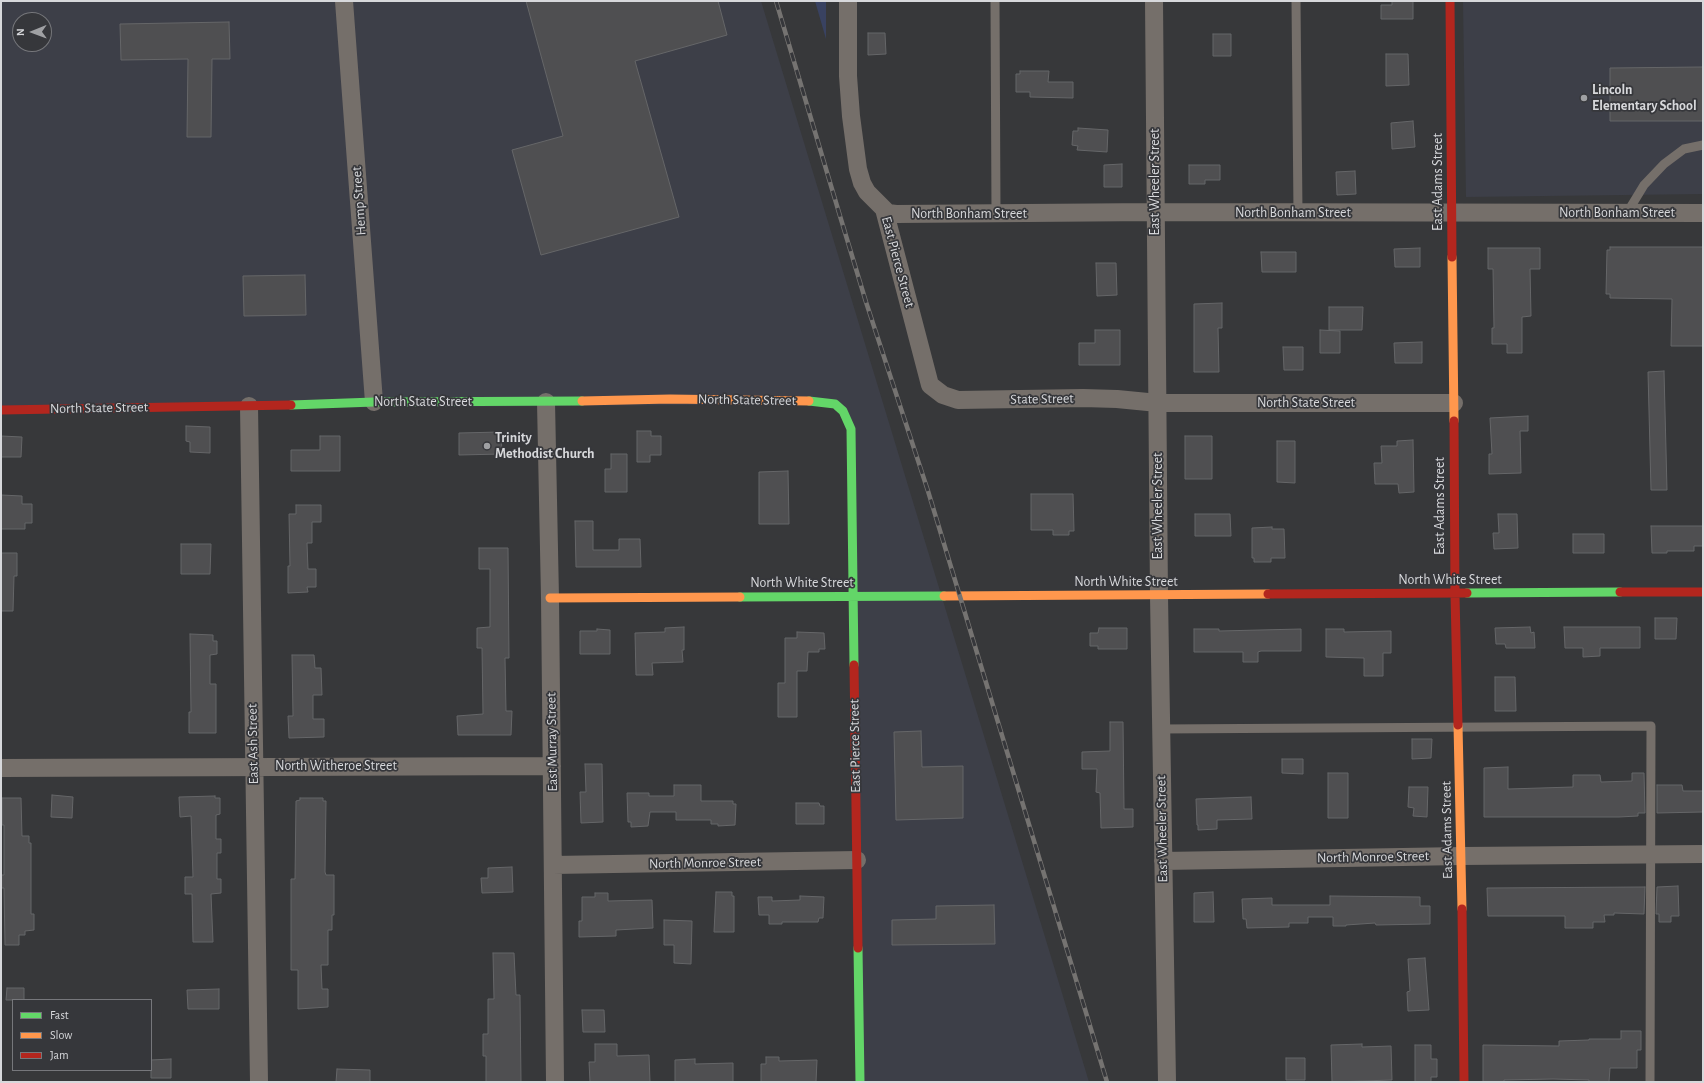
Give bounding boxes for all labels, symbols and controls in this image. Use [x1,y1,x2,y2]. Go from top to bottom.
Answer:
north arrow [12,12,52,52]
text: N [15,28,26,36]
place label: Lincoln Elementary School [1592,82,1697,114]
marker: Lincoln Elementary School [1579,93,1589,103]
street label: East Wheeler Street [1147,128,1163,236]
street label: East Adams Street [1430,133,1446,231]
street label: Hemp Street [348,166,370,236]
street label: North Bonham Street [1235,205,1351,221]
street label: North Bonham Street [1559,205,1675,221]
street label: North Bonham Street [911,206,1027,222]
street label: East Pierce Street [878,215,918,309]
street label: State Street [1010,390,1074,408]
street label: North State Street [698,391,796,409]
street label: North State Street [374,394,472,410]
street label: North State Street [1257,395,1355,411]
street label: North State Street [50,399,148,417]
place label: Trinity Methodist Church [495,430,595,462]
marker: Trinity Methodist Church [482,441,492,451]
street label: East Wheeler Street [1150,452,1166,560]
street label: East Adams Street [1432,457,1448,555]
street label: North White Street [1398,572,1502,588]
street label: North White Street [1074,574,1178,590]
street label: North White Street [750,575,854,591]
street label: East Murray Street [543,692,561,792]
street label: East Pierce Street [846,699,864,793]
street label: East Ash Street [244,704,262,784]
street label: North Witheroe Street [275,758,397,774]
street label: East Wheeler Street [1153,775,1171,883]
street label: East Adams Street [1438,781,1456,879]
street label: North Monroe Street [1317,848,1429,866]
street label: North Monroe Street [649,854,761,872]
legend [12,999,152,1071]
text: Fast [50,1009,69,1021]
text: Slow [50,1029,72,1041]
text: Jam [50,1049,69,1061]

